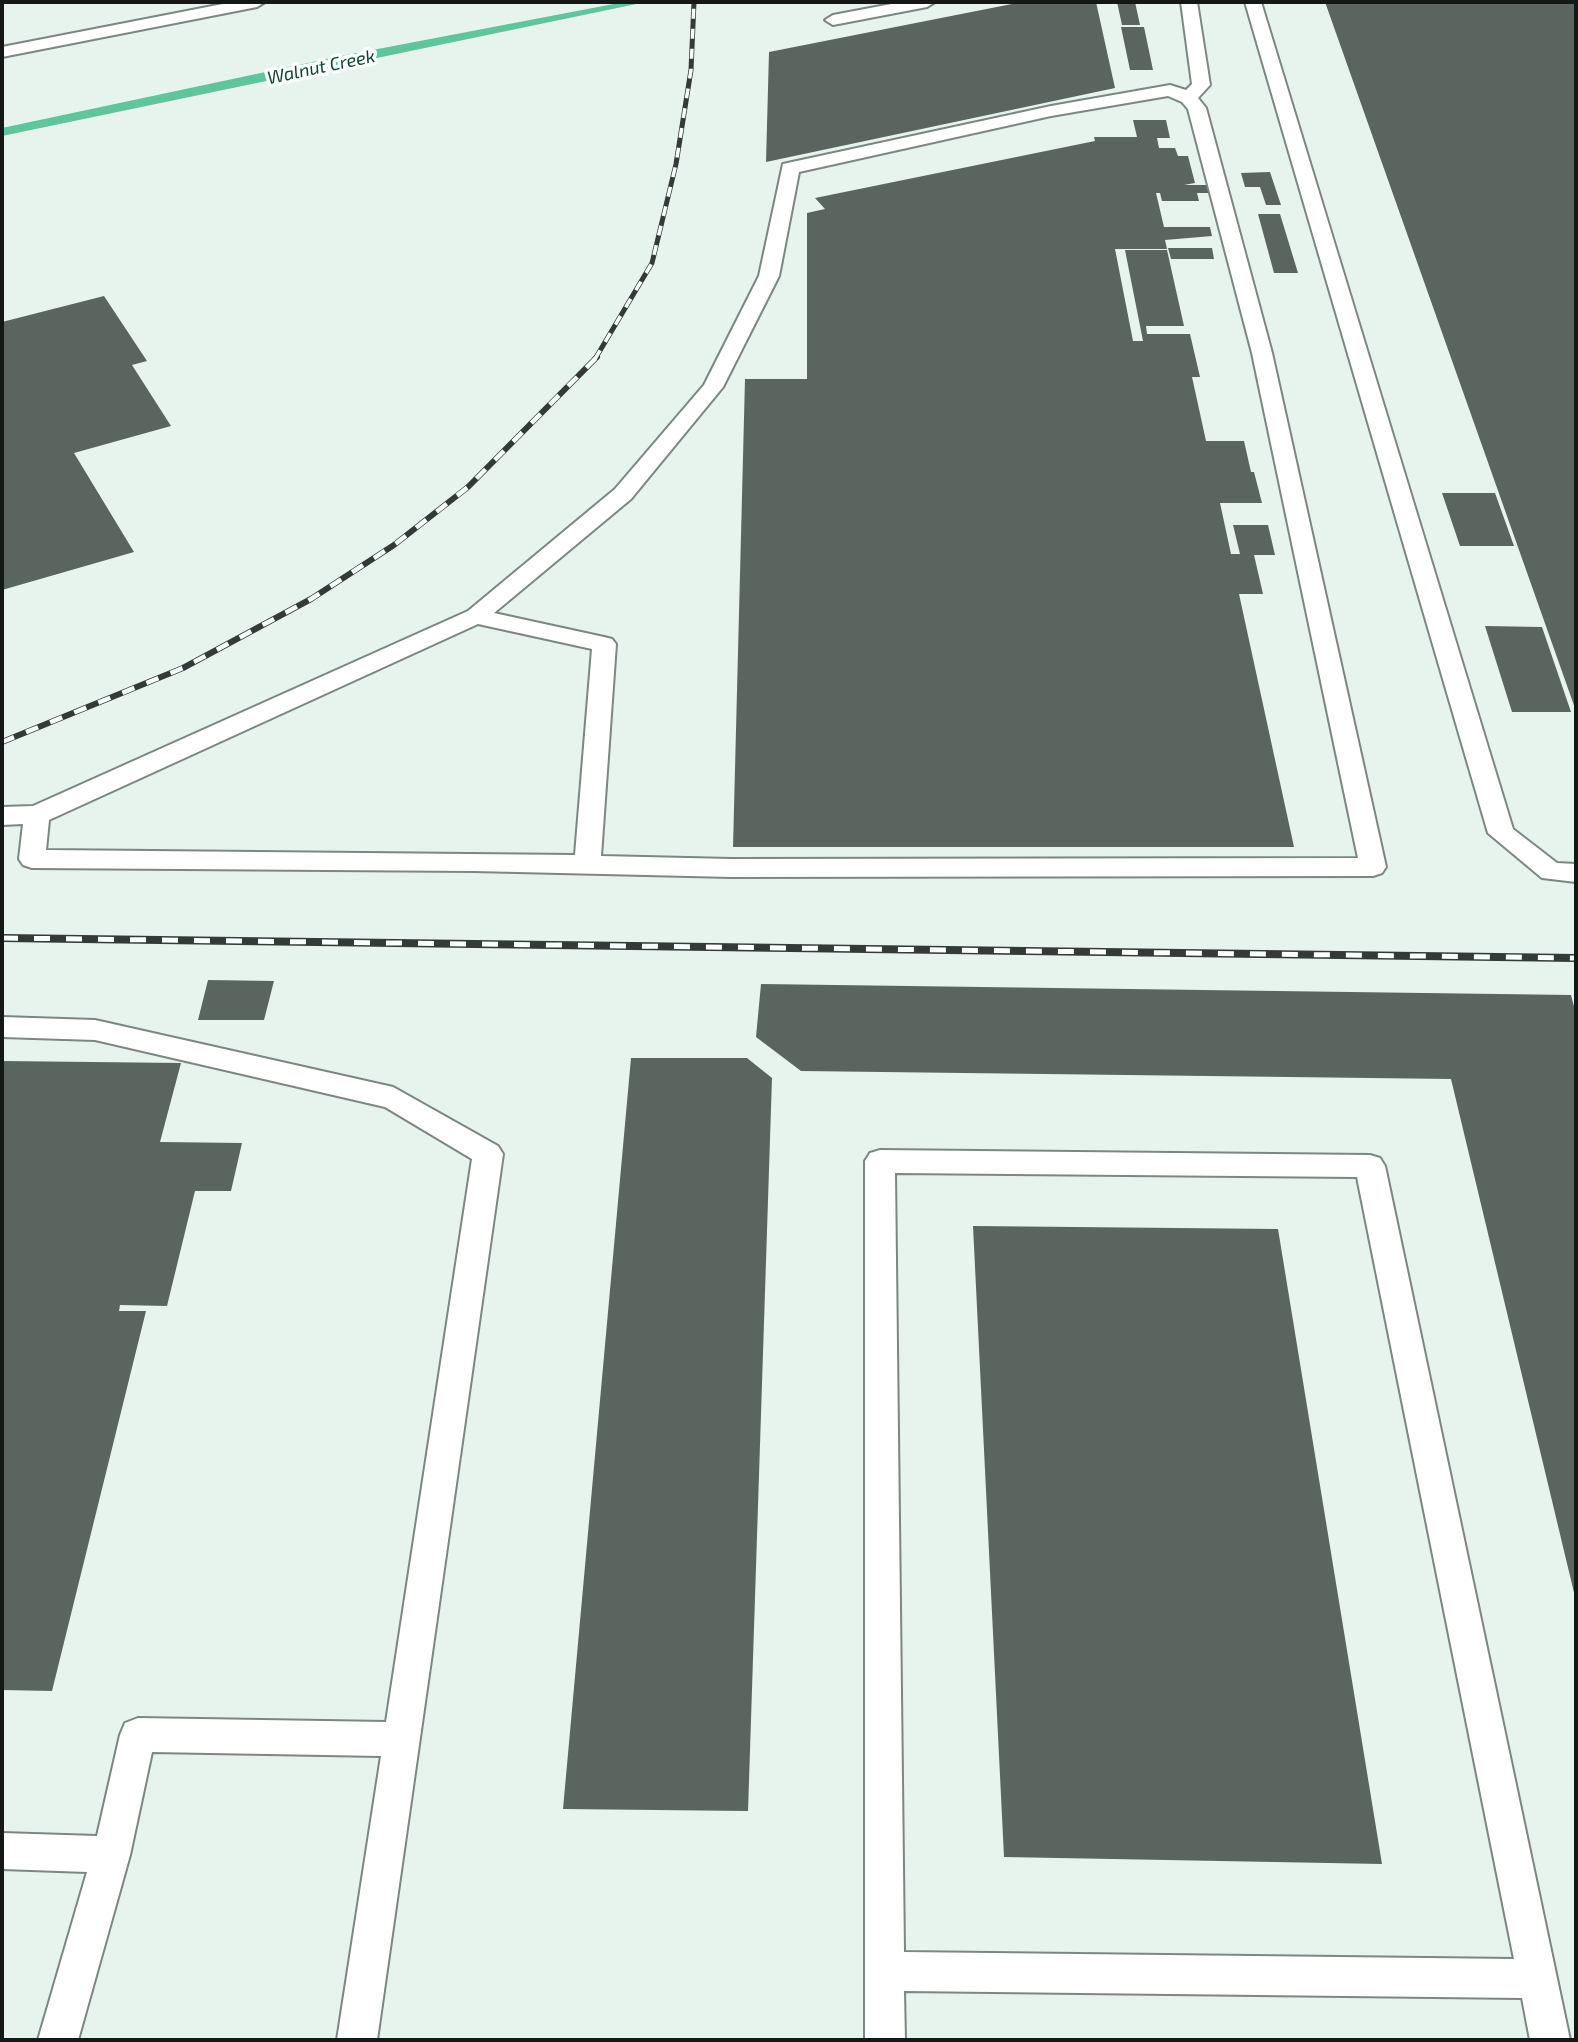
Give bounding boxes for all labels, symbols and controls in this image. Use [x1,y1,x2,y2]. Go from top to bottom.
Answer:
water label: Walnut Creek [265,45,377,89]

